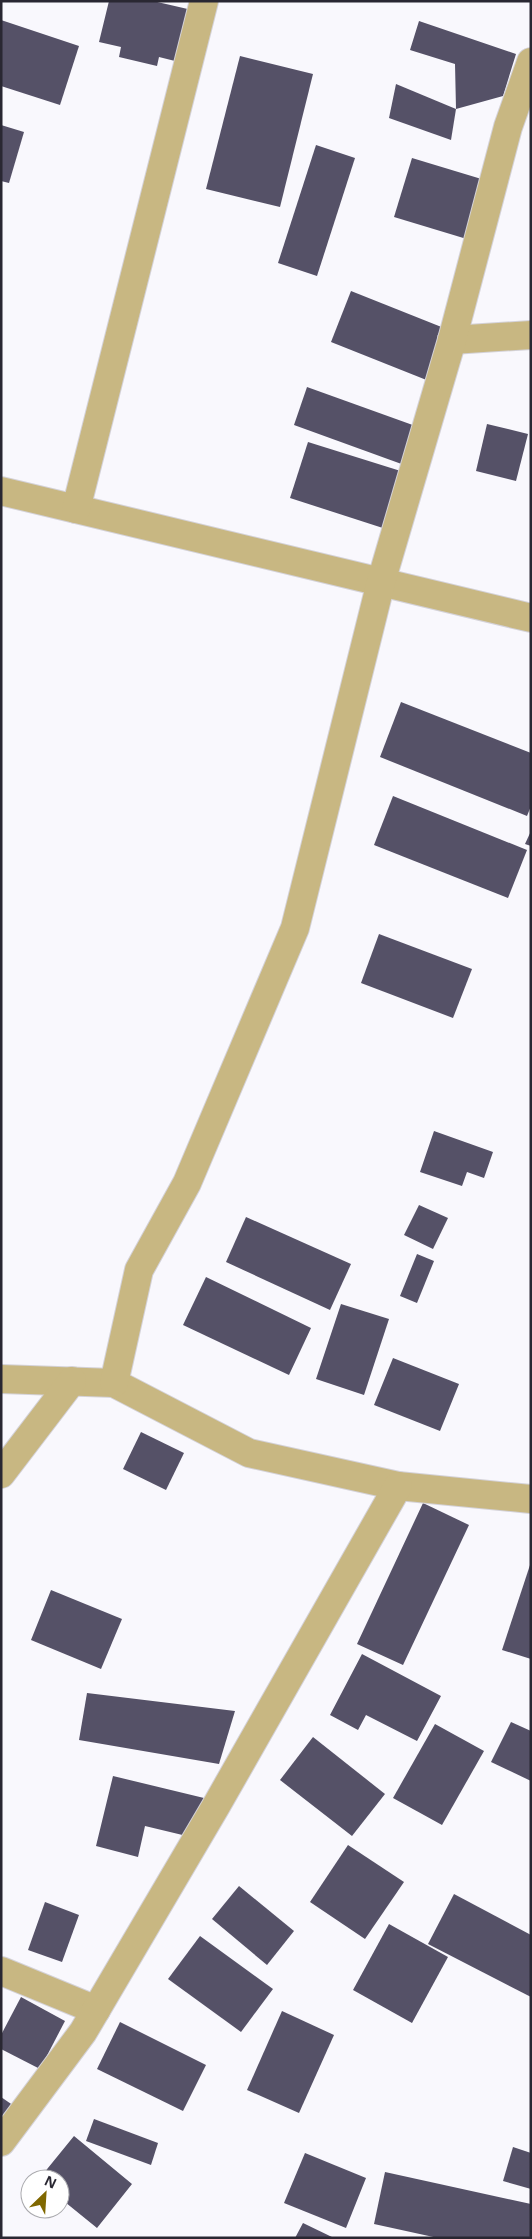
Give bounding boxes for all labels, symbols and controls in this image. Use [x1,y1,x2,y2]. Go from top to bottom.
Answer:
north arrow [20,2169,70,2219]
text: N [42,2171,60,2193]

